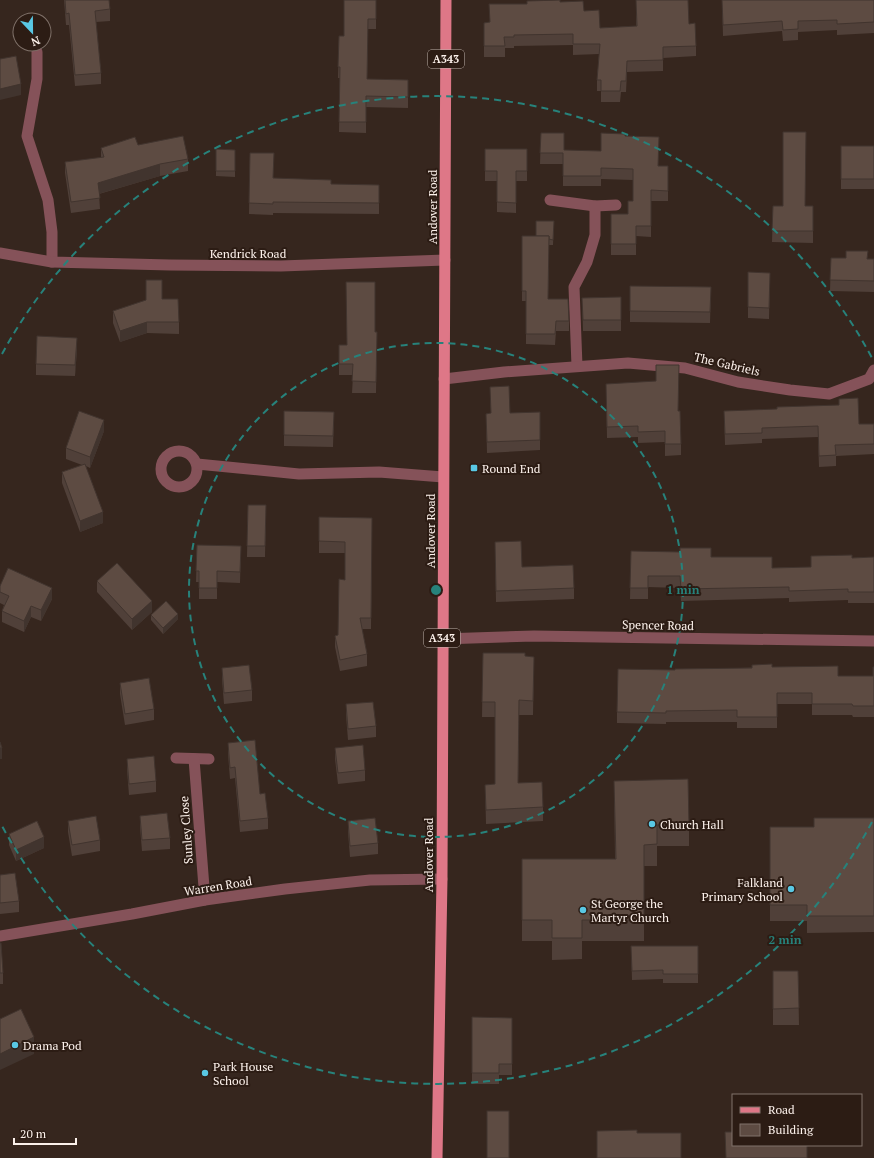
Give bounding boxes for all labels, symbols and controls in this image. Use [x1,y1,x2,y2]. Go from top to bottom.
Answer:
north arrow [12,12,52,52]
text: N [29,33,42,50]
road number: A343 [428,50,464,68]
street label: Andover Road [425,169,440,244]
street label: Kendrick Road [210,246,287,261]
street label: The Gabriels [692,349,762,379]
place label: Round End [482,461,541,476]
marker: Round End [469,463,479,473]
street label: Andover Road [423,493,438,568]
text: 1 min [667,582,700,597]
centre of rings [429,583,443,597]
street label: Spencer Road [622,617,695,633]
road number: A343 [424,629,460,647]
street label: Sunley Close [176,796,196,864]
street label: Andover Road [421,817,436,892]
place label: Church Hall [660,817,724,832]
marker: Church Hall [647,819,657,829]
street label: Warren Road [183,873,253,899]
place label: Falkland Primary School [701,875,783,904]
marker: Falkland Primary School [786,884,796,894]
place label: St George the Martyr Church [591,896,669,925]
marker: St George the Martyr Church [578,905,588,915]
text: 2 min [769,932,802,947]
place label: Drama Pod [23,1038,82,1053]
marker: Drama Pod [10,1040,20,1050]
place label: Park House School [213,1059,273,1088]
marker: Park House School [200,1068,210,1078]
legend [732,1094,862,1146]
text: Road [768,1102,795,1117]
scale bar [14,1120,76,1146]
text: Building [768,1122,814,1137]
text: 20 m [20,1126,47,1141]

